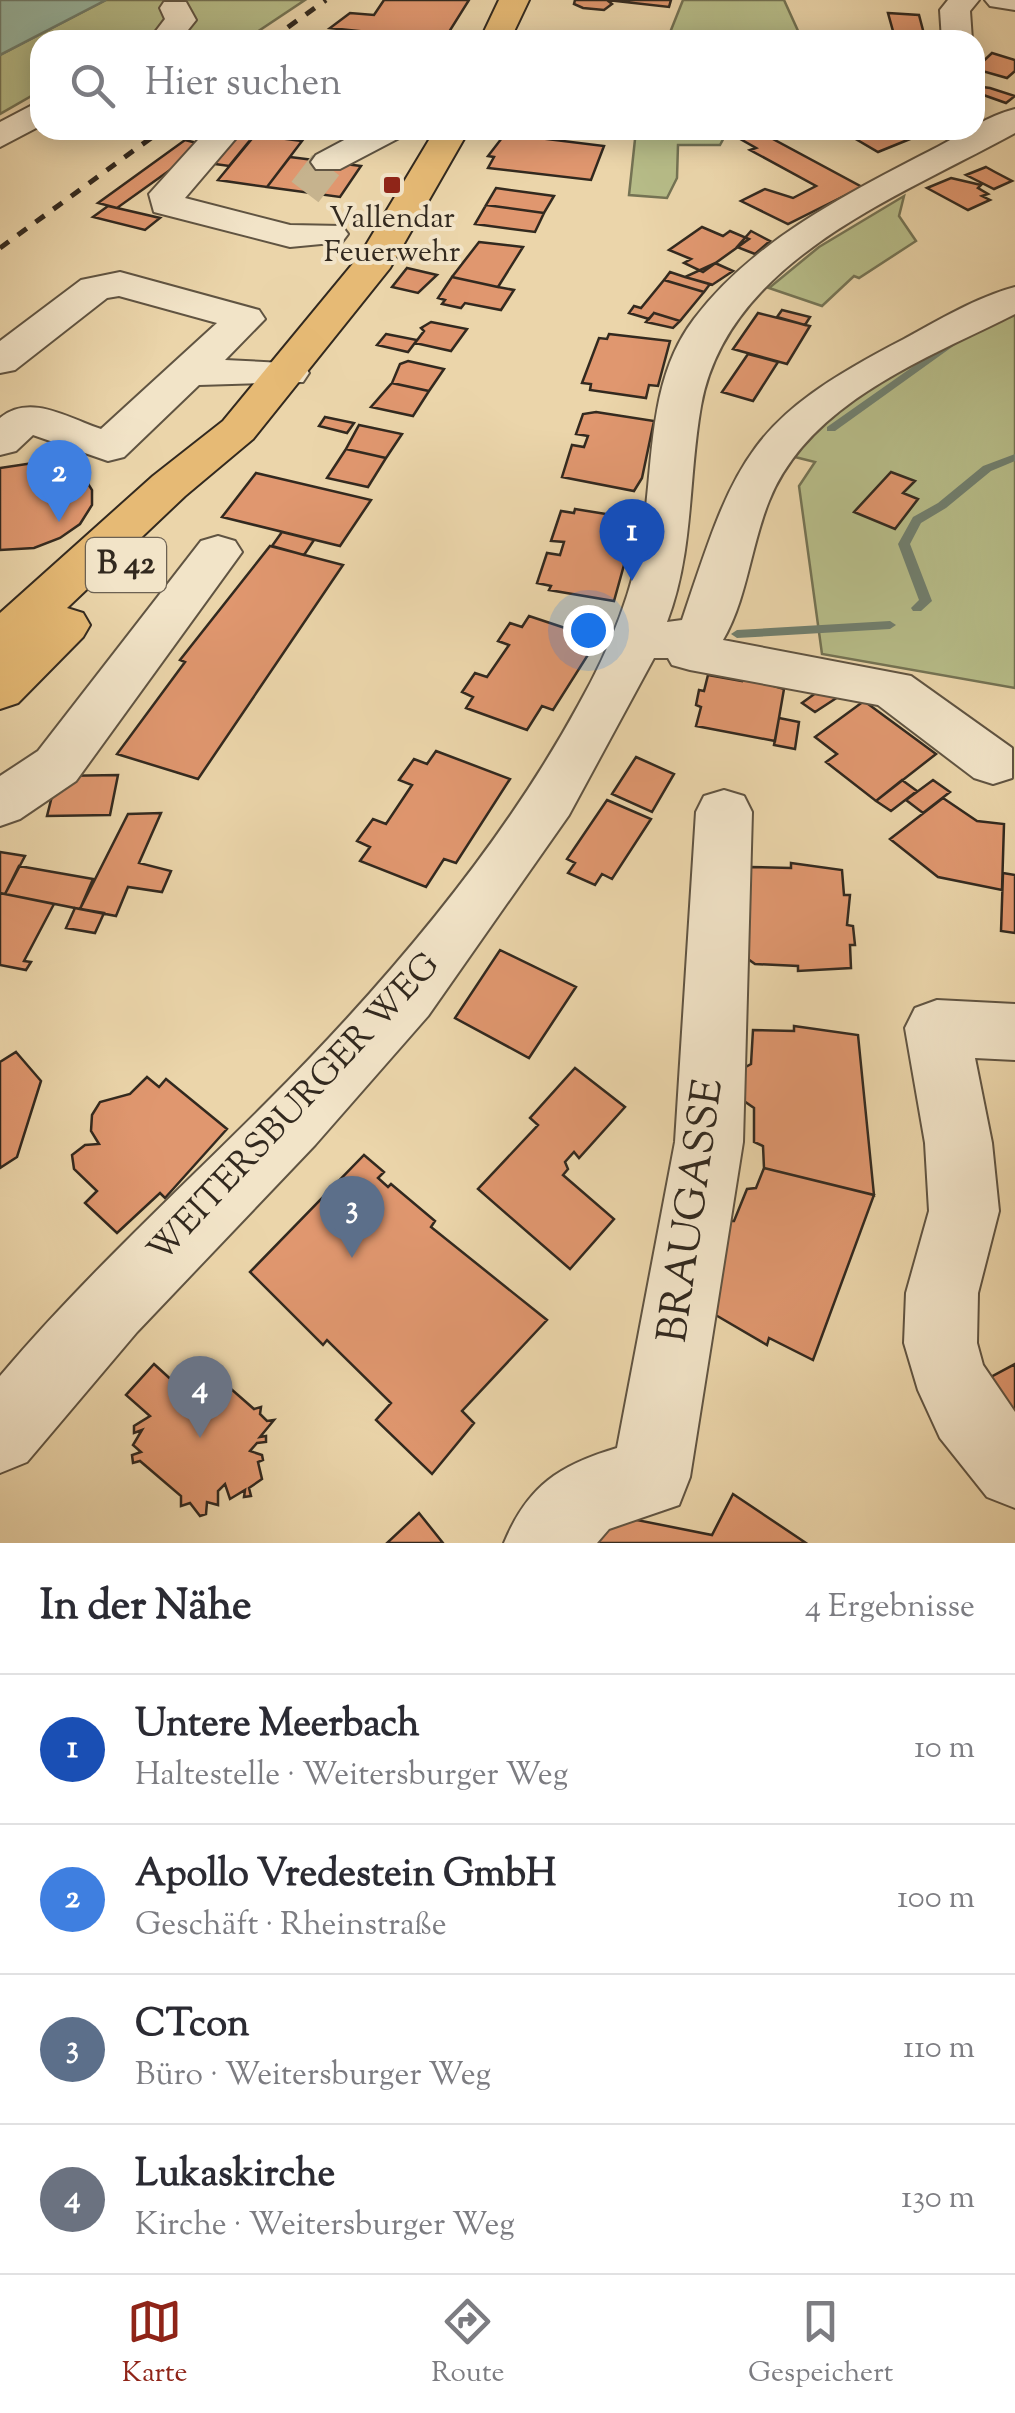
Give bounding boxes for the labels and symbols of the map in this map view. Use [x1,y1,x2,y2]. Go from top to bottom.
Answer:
marker: Vallendar Feuerwehr [381,174,403,196]
place label: Vallendar Feuerwehr [324,198,460,275]
pin: 2 [27,440,92,522]
pin: 1 [600,498,664,581]
road number: B 42 [86,538,166,592]
your location [563,605,614,656]
street label: WEITERSBURGER WEG [137,942,453,1276]
street label: BRAUGASSE [645,1075,741,1347]
pin: 3 [320,1176,384,1258]
pin: 4 [168,1356,232,1438]

